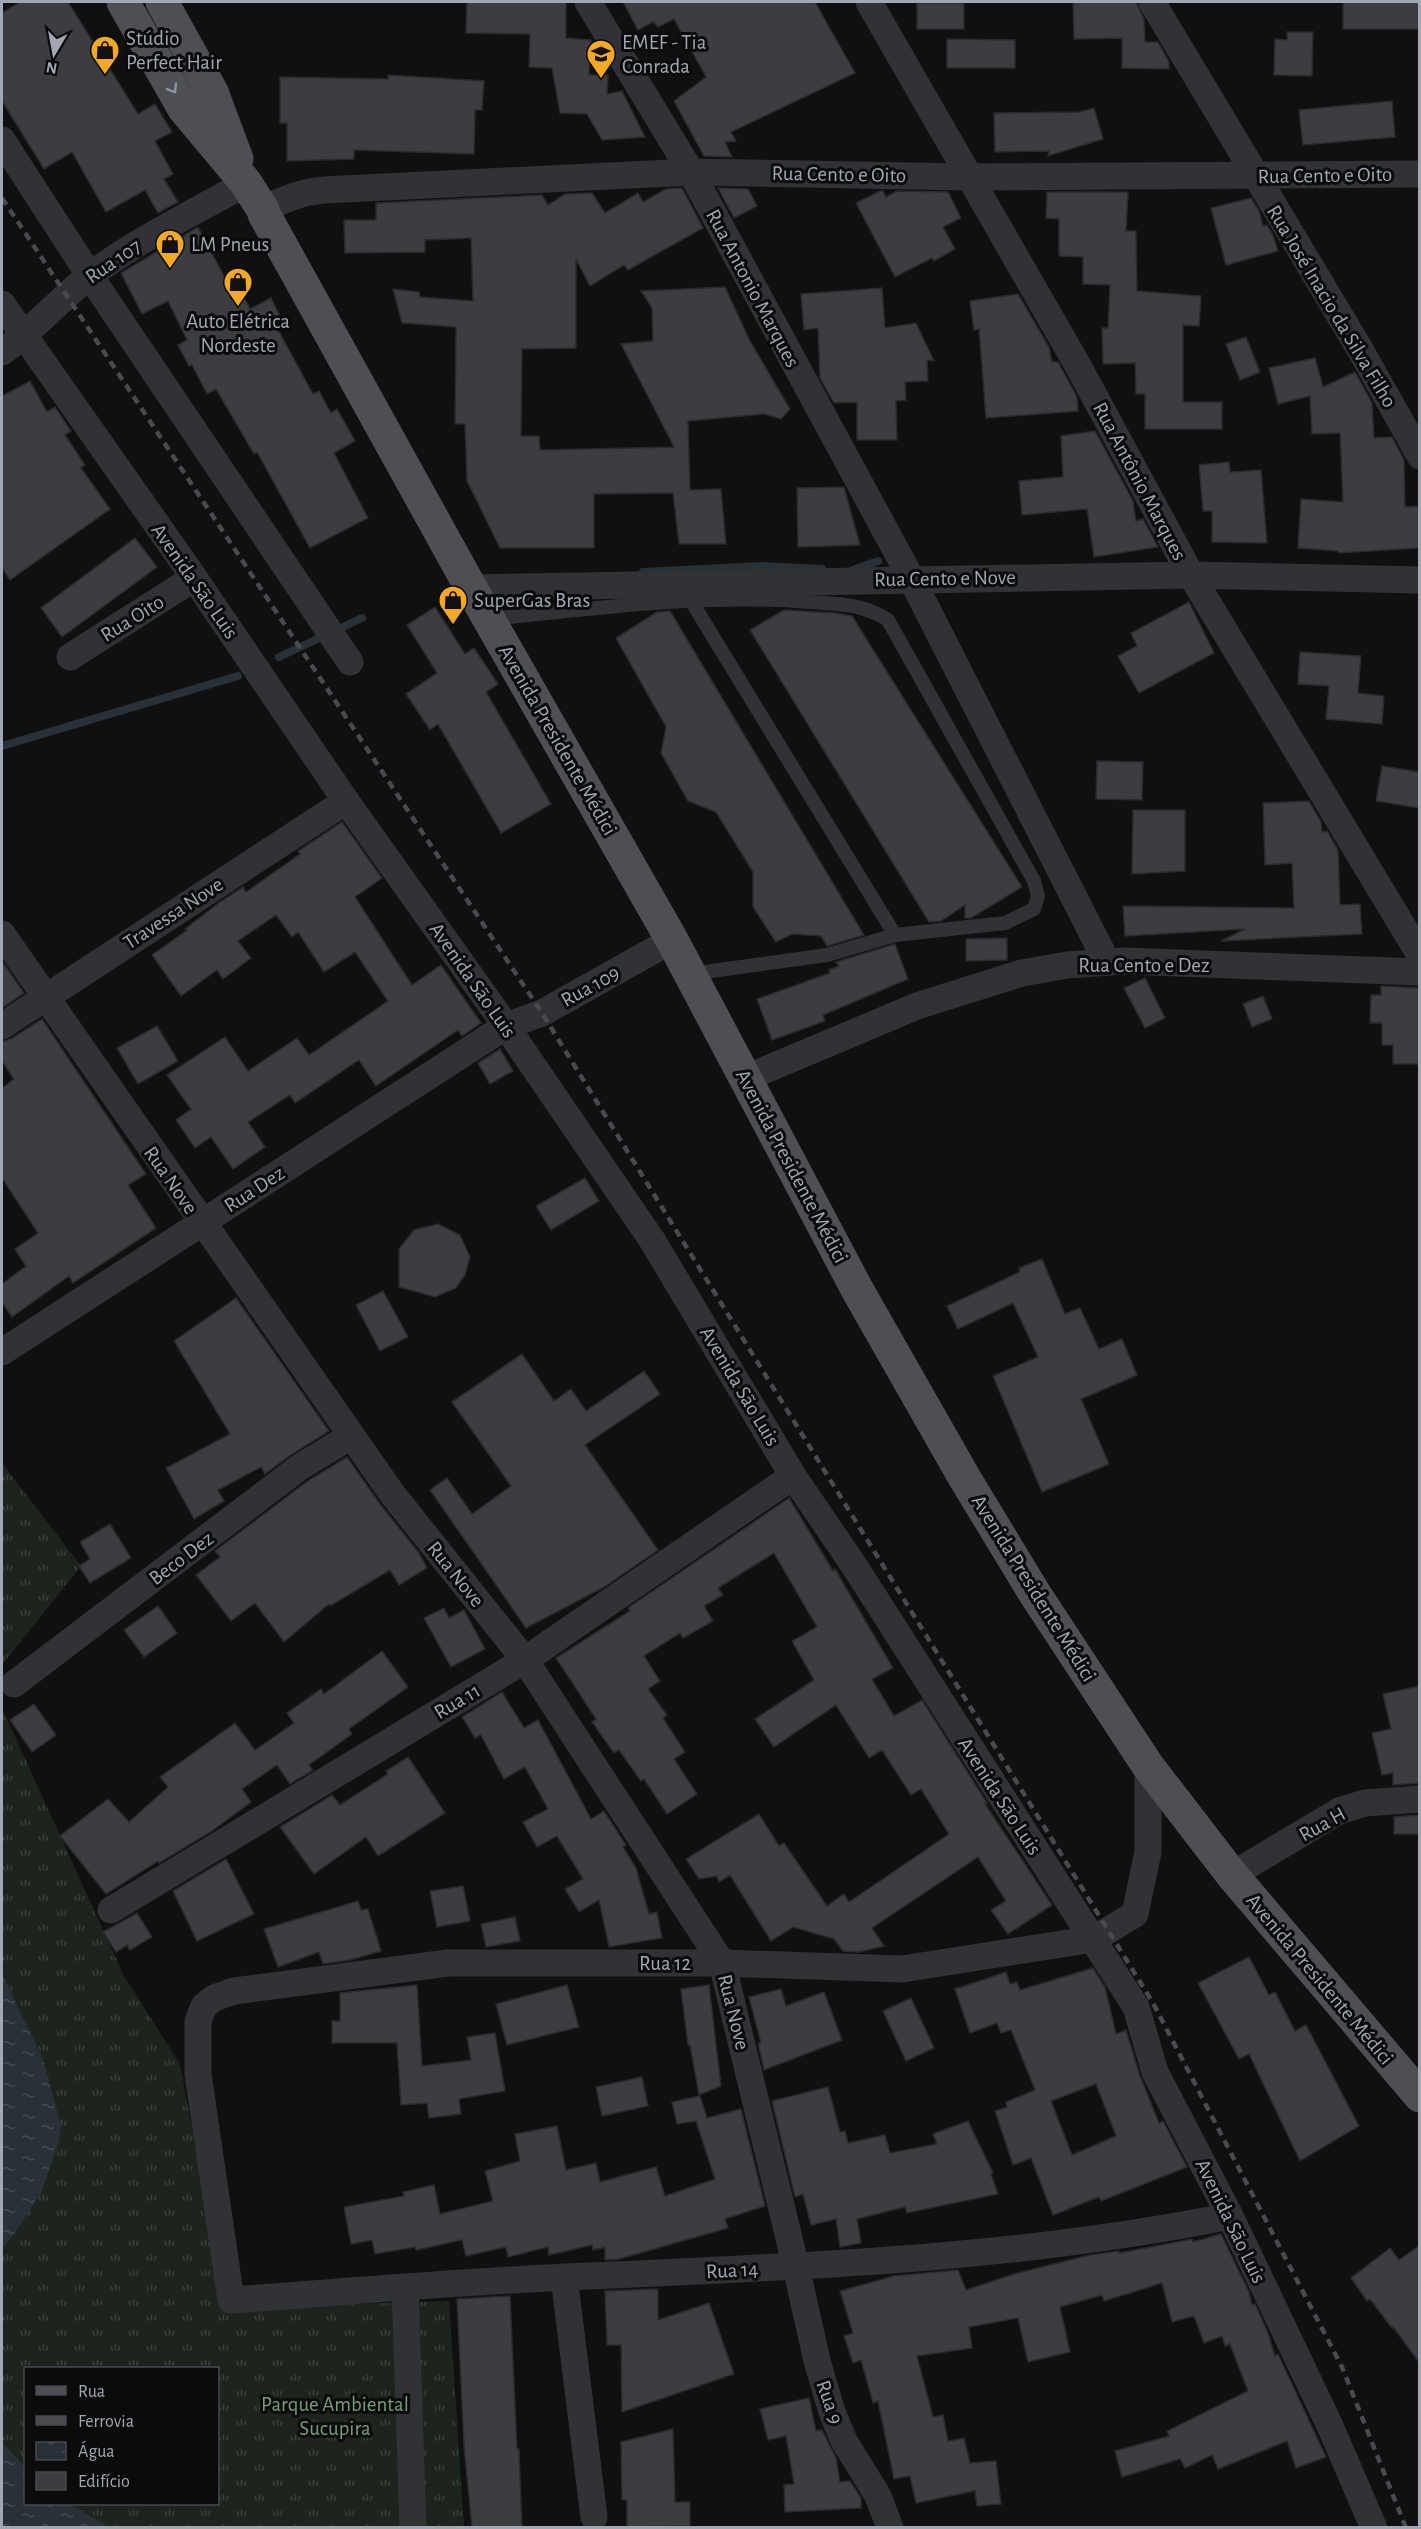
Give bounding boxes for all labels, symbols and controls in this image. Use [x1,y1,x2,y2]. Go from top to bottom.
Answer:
north arrow [24,24,84,84]
place label: Stúdio Perfect Hair [126,28,222,73]
place label: EMEF - Tia Conrada [622,32,707,77]
shop icon: Stúdio Perfect Hair [89,34,121,76]
school or university icon: EMEF - Tia Conrada [585,38,617,80]
text: N [45,59,58,77]
one-way arrow [166,83,177,93]
street label: Rua Cento e Oito [772,163,906,186]
street label: Rua Cento e Oito [1258,164,1392,187]
street label: Rua José Inacio da Silva Filho [1263,201,1400,411]
street label: Rua Antonio Marques [702,206,803,371]
shop icon: LM Pneus [154,228,186,270]
place label: LM Pneus [191,234,269,255]
street label: Rua 107 [82,235,145,288]
shop icon: Auto Elétrica Nordeste [222,266,254,308]
place label: Auto Elétrica Nordeste [186,311,290,356]
street label: Rua Antônio Marques [1089,399,1190,564]
street label: Avenida São Luis [147,520,242,643]
street label: Rua Cento e Nove [874,567,1016,590]
shop icon: SuperGas Bras [437,584,469,626]
place label: SuperGas Bras [474,590,590,611]
street label: Rua Oito [97,591,168,646]
street label: Avenida Presidente Médici [495,642,621,839]
street label: Travessa Nove [120,874,227,953]
street label: Avenida São Luis [425,919,520,1042]
street label: Rua Cento e Dez [1078,955,1210,976]
street label: Rua 109 [557,962,623,1011]
street label: Avenida Presidente Médici [732,1066,851,1266]
street label: Rua Nove [140,1143,201,1218]
street label: Rua Dez [220,1162,288,1216]
street label: Avenida São Luis [696,1323,783,1450]
street label: Avenida Presidente Médici [967,1491,1100,1685]
street label: Beco Dez [145,1528,217,1589]
street label: Rua Nove [423,1538,488,1611]
street label: Rua 11 [431,1680,484,1723]
street label: Avenida São Luis [954,1734,1045,1859]
street label: Rua H [1296,1803,1349,1846]
street label: Avenida Presidente Médici [1242,1890,1397,2069]
street label: Rua 12 [639,1953,691,1974]
street label: Rua Nove [714,1972,753,2052]
street label: Avenida São Luis [1191,2156,1270,2287]
street label: Rua 14 [705,2259,759,2282]
legend [24,2367,219,2505]
street label: Rua 9 [812,2377,847,2427]
text: Rua [78,2383,105,2401]
park label: Parque Ambiental Sucupira [261,2394,409,2439]
text: Ferrovia [78,2413,134,2431]
text: Água [78,2440,115,2461]
text: Edifício [78,2473,130,2491]

